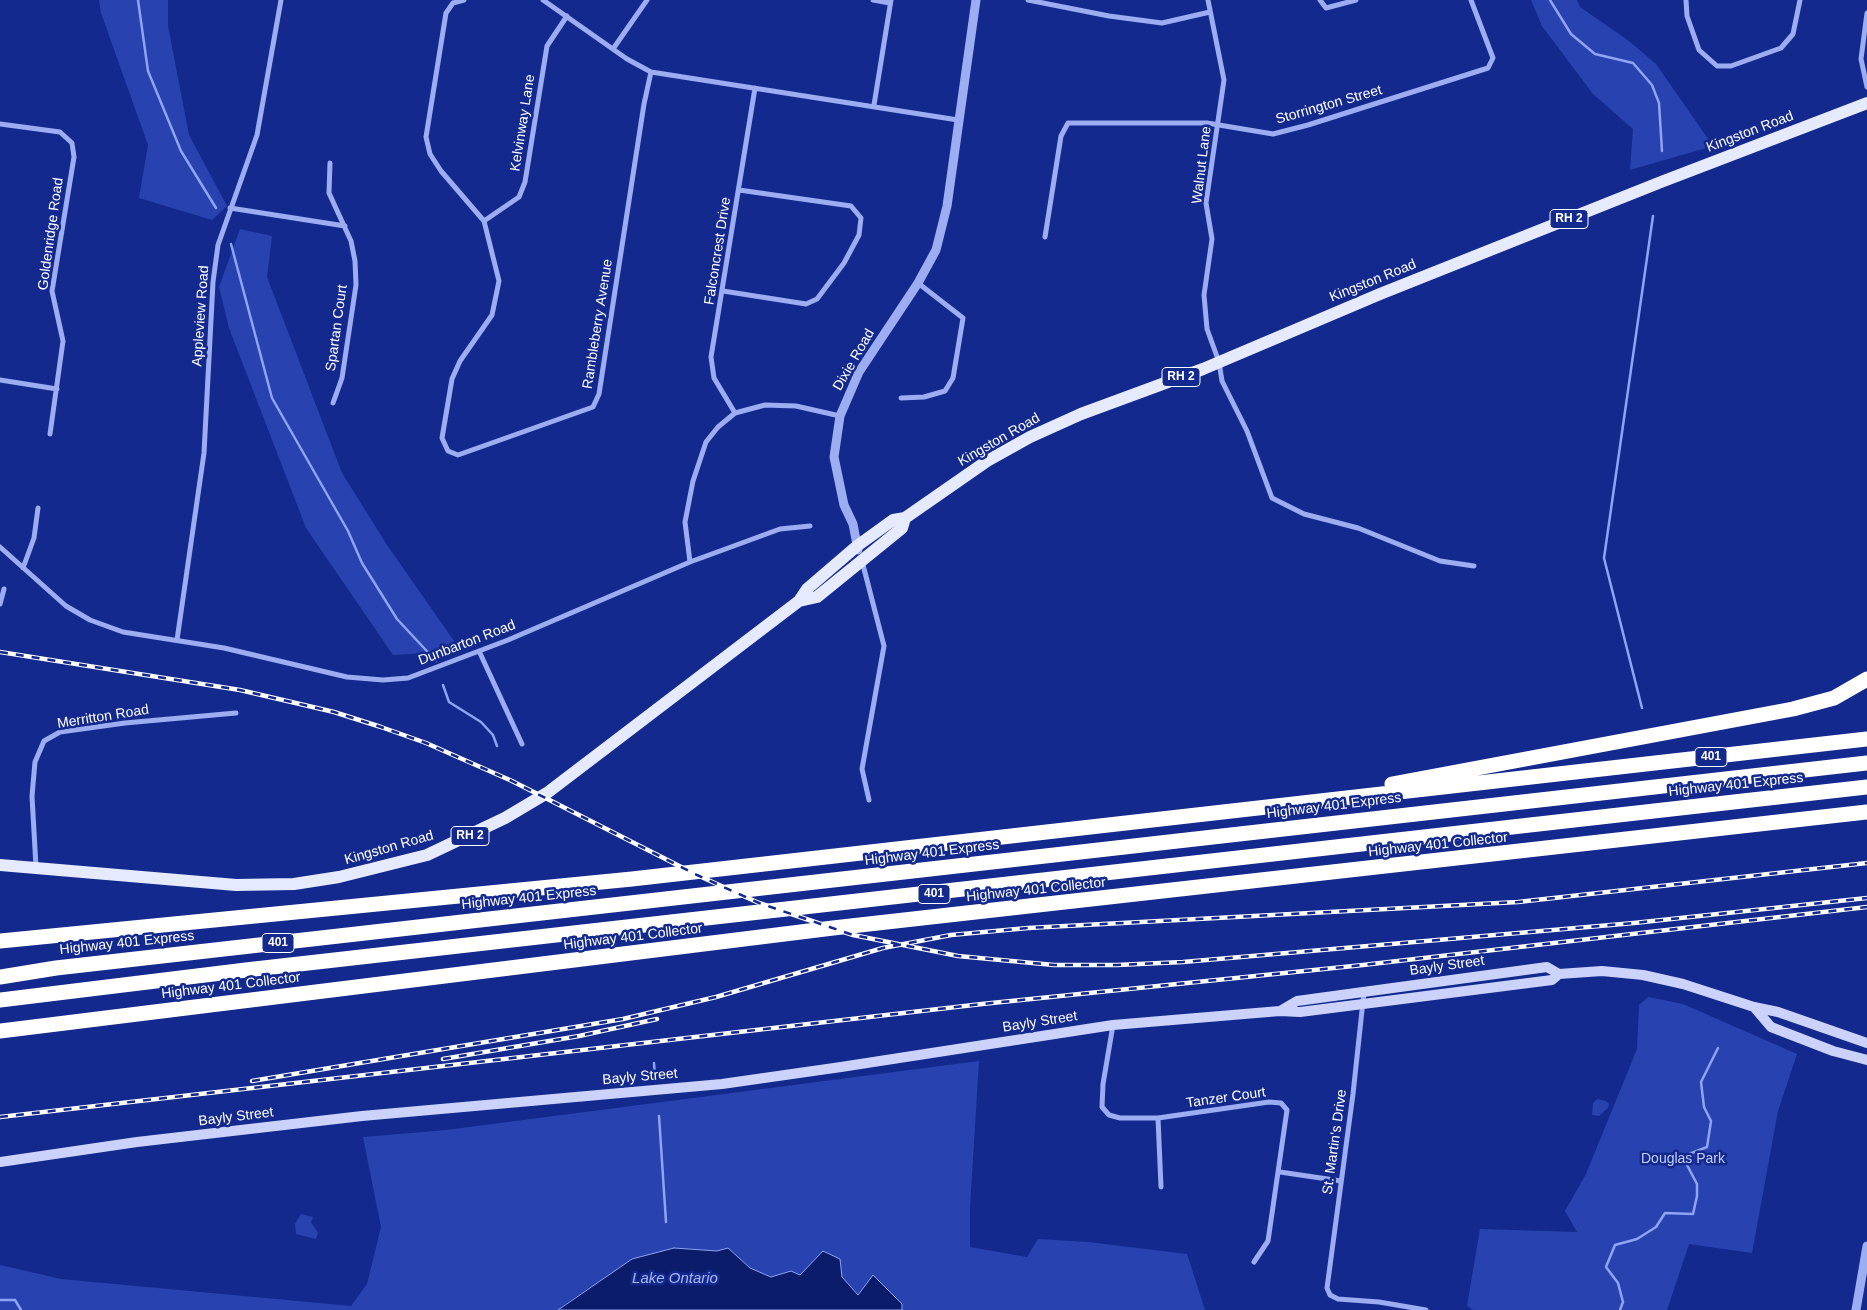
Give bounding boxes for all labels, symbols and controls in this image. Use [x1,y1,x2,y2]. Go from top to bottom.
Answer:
street label: Kelvinway Lane [507,73,539,173]
street label: Storrington Street [1274,82,1384,128]
street label: Kingston Road [1704,108,1796,156]
street label: Walnut Lane [1189,125,1215,205]
street label: Goldenridge Road [35,177,67,291]
street label: Falconcrest Drive [701,196,735,306]
road number: RH 2 [1550,210,1588,228]
street label: Kingston Road [1327,256,1419,306]
street label: Rambleberry Avenue [579,258,617,390]
street label: Appleview Road [189,265,213,367]
street label: Spartan Court [323,284,351,372]
street label: Dixie Road [830,326,878,394]
road number: RH 2 [1162,368,1200,387]
street label: Kingston Road [955,410,1043,470]
street label: Dunbarton Road [416,617,518,669]
street label: Merritton Road [56,701,150,733]
road number: 401 [1695,748,1727,766]
street label: Highway 401 Express [1668,770,1804,800]
street label: Highway 401 Express [1266,789,1402,823]
road number: RH 2 [451,826,489,846]
street label: Kingston Road [343,827,435,869]
street label: Highway 401 Collector [1367,829,1509,861]
street label: Highway 401 Express [864,836,1000,870]
street label: Highway 401 Collector [965,874,1107,906]
street label: Highway 401 Express [461,883,597,913]
road number: 401 [918,884,950,904]
street label: Highway 401 Collector [562,920,704,954]
street label: Highway 401 Express [59,928,195,958]
road number: 401 [262,934,294,952]
street label: Bayly Street [1408,952,1486,980]
street label: Highway 401 Collector [160,969,302,1003]
street label: Bayly Street [1001,1008,1079,1036]
street label: Bayly Street [602,1065,678,1089]
street label: Tanzer Court [1185,1084,1267,1112]
street label: St. Martin's Drive [1319,1088,1351,1196]
street label: Bayly Street [198,1104,274,1130]
park label: Douglas Park [1641,1151,1725,1167]
water label: Lake Ontario [632,1270,718,1288]

